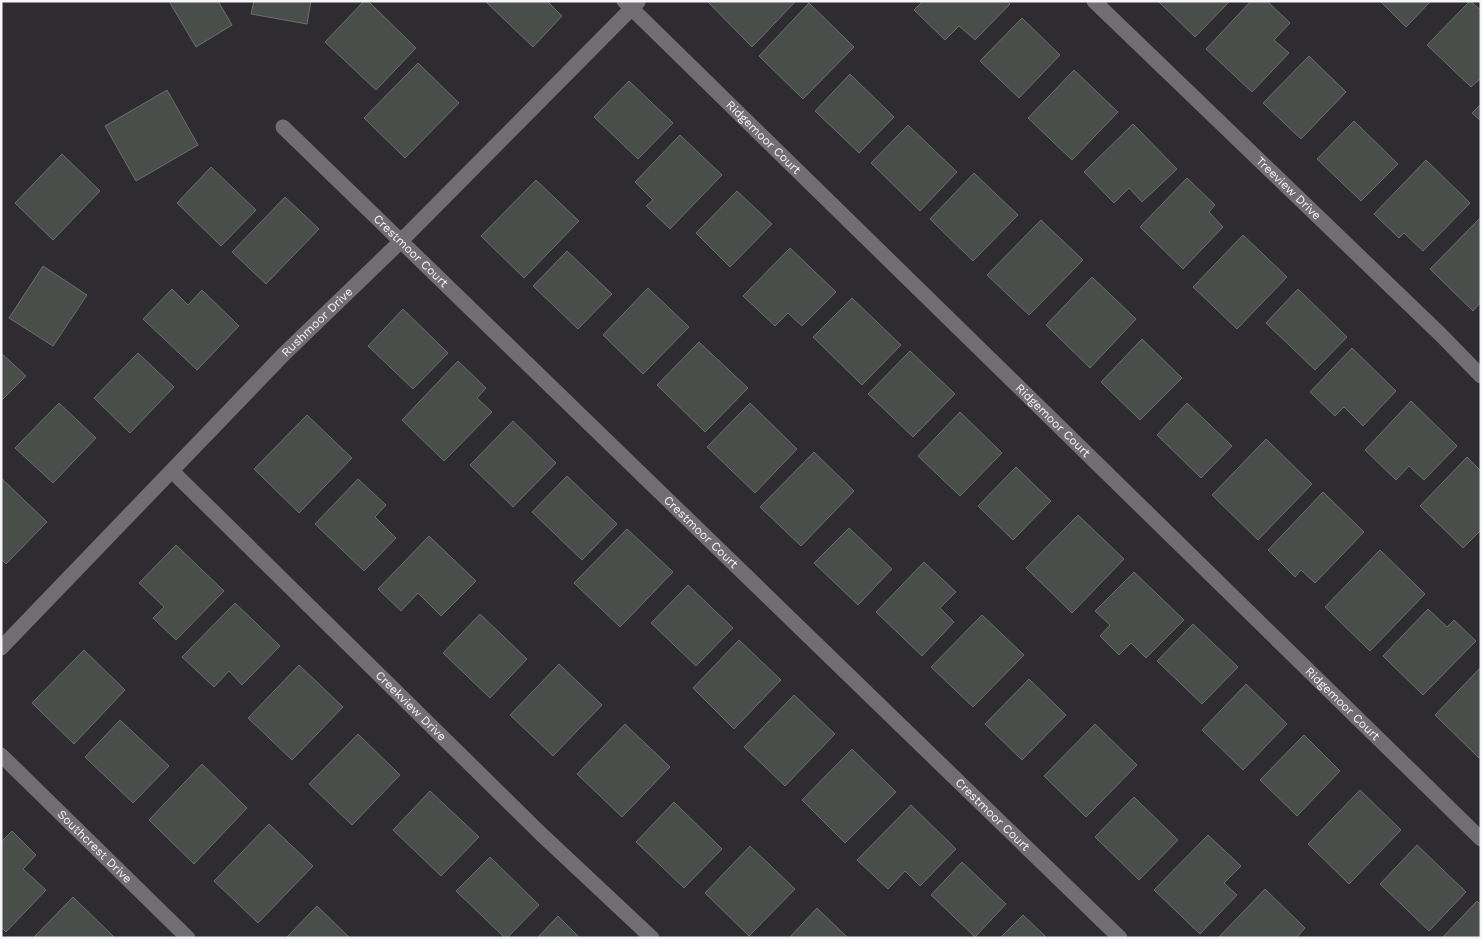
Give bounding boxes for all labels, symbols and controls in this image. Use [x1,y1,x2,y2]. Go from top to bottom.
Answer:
street label: Ridgemoor Court [723,98,804,177]
street label: Treeview Drive [1253,154,1324,223]
street label: Crestmoor Court [371,212,451,290]
street label: Rushmoor Drive [279,285,356,360]
street label: Ridgemoor Court [1013,381,1093,460]
street label: Crestmoor Court [661,493,741,571]
street label: Ridgemoor Court [1302,664,1383,743]
street label: Creekview Drive [373,668,449,744]
street label: Crestmoor Court [952,775,1033,854]
street label: Southcrest Drive [55,807,135,886]

